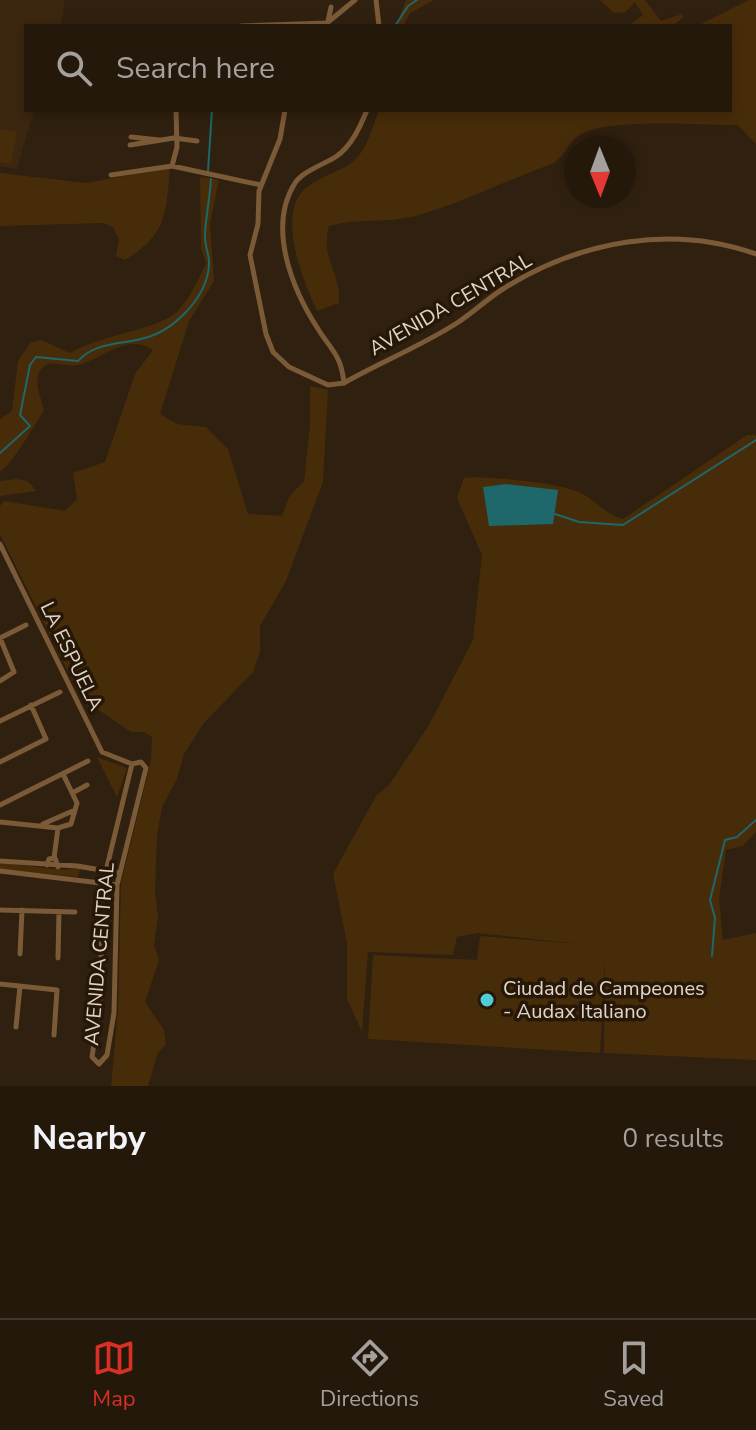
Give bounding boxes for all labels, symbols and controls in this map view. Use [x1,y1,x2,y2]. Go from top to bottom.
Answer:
search box [24,24,732,112]
icon: search [52,46,96,90]
text: Search here [116,48,275,89]
north arrow [564,136,636,208]
street label: AVENIDA CENTRAL [364,247,537,362]
street label: LA ESPUELA [34,597,110,715]
street label: AVENIDA CENTRAL [78,861,121,1047]
place label: Ciudad de Campeones - Audax Italiano [503,975,705,1025]
marker: Ciudad de Campeones - Audax Italiano [478,991,496,1009]
text: Nearby [32,1115,146,1161]
text: 0 results [623,1121,724,1156]
tab: Map [92,1336,136,1414]
tab: Directions [320,1336,419,1414]
tab: Saved [603,1336,664,1414]

